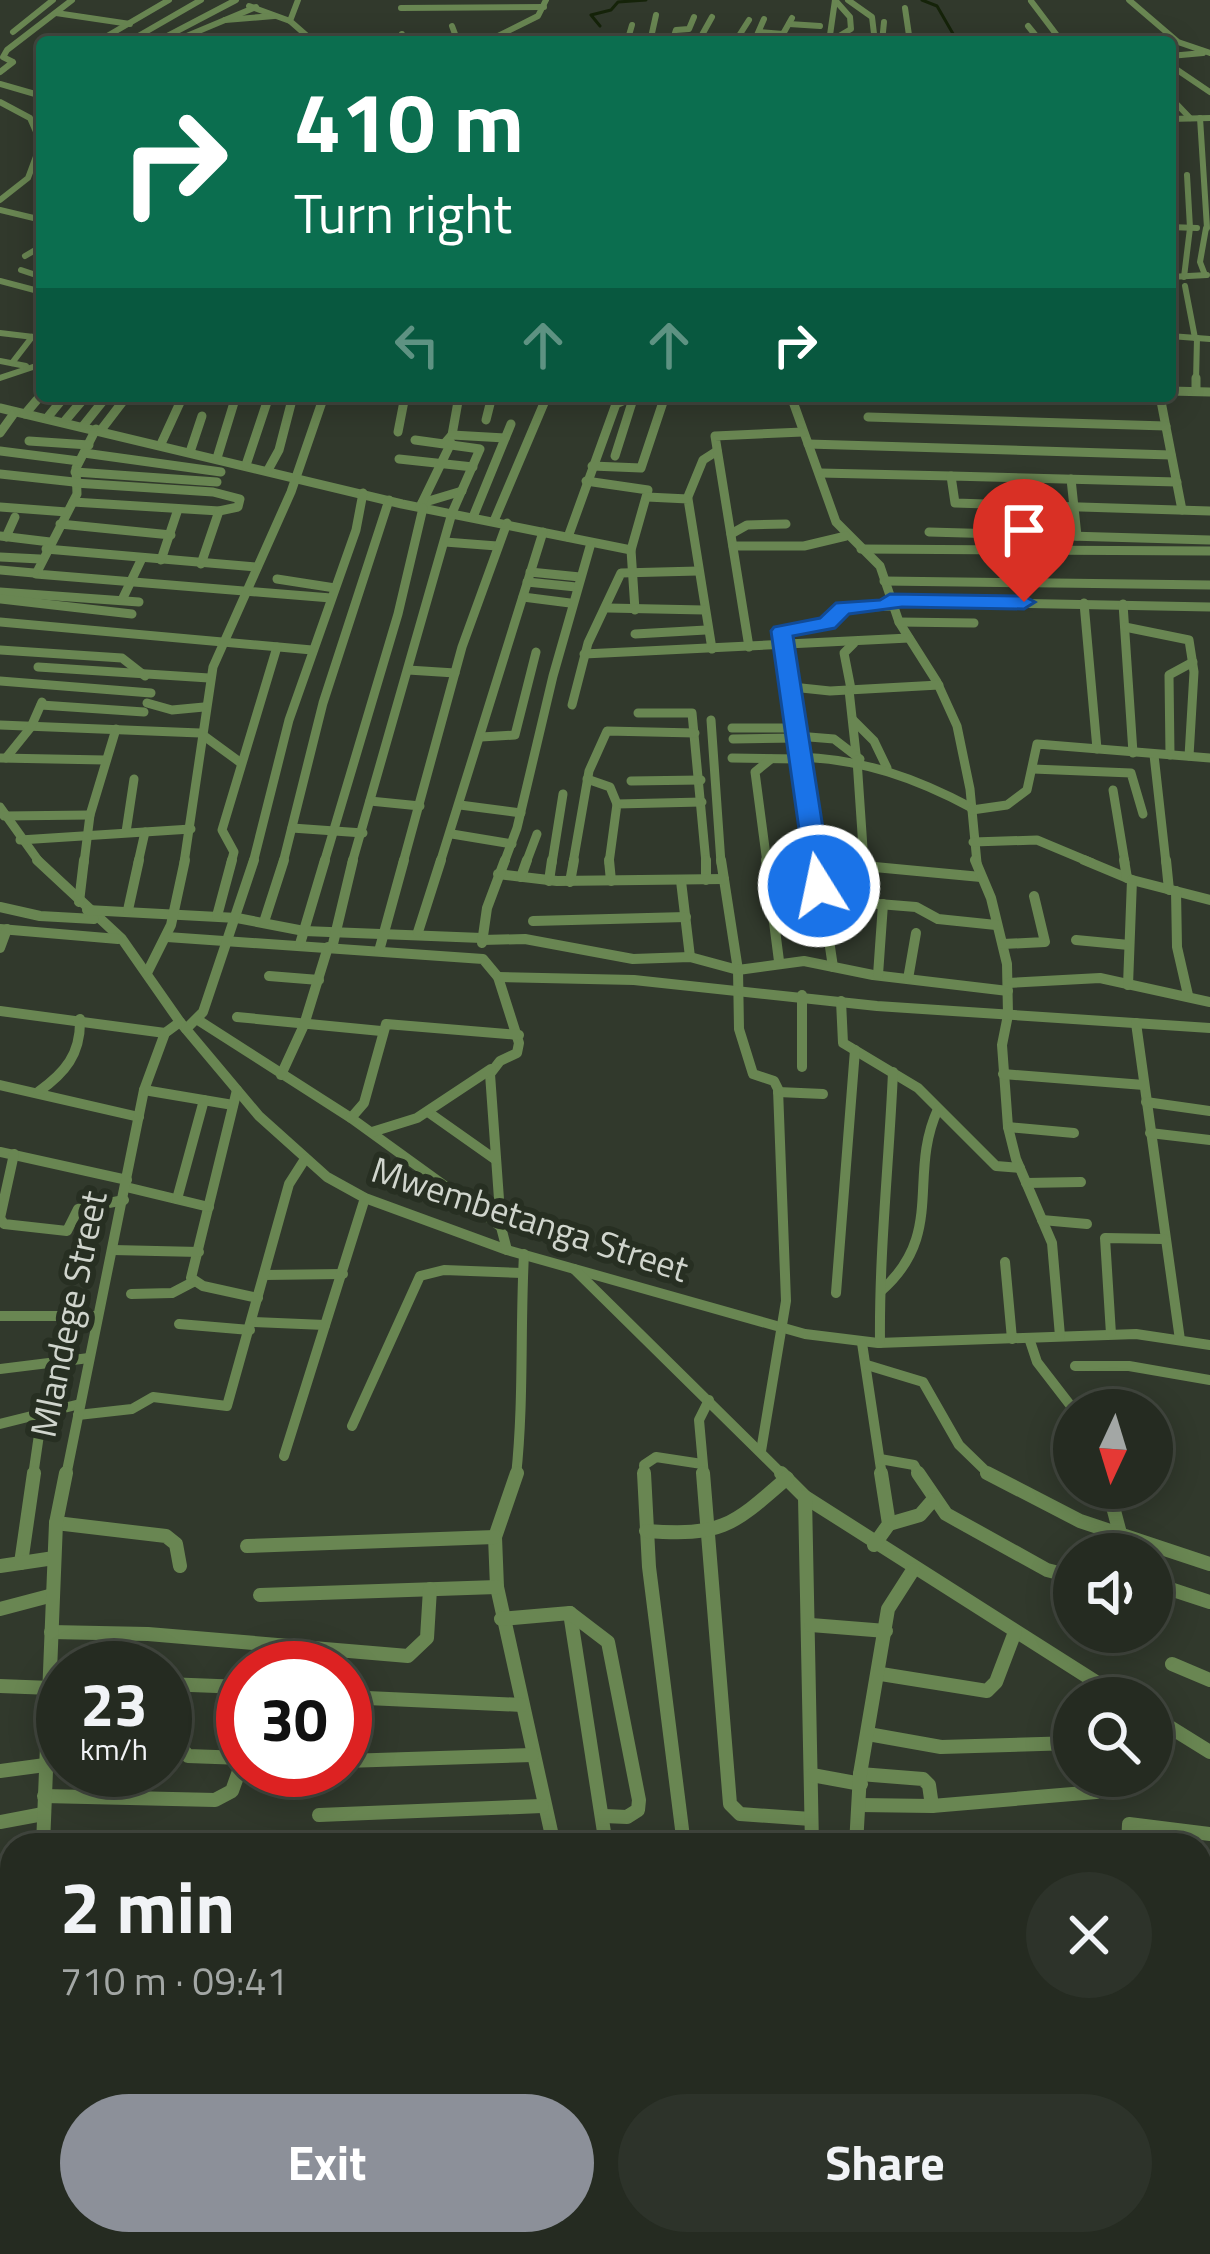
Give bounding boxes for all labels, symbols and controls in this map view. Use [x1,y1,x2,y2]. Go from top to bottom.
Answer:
text: 410 m [294,57,524,185]
icon: right [96,84,252,240]
text: Turn right [294,172,512,254]
icon: left [384,312,450,378]
icon: ahead [510,312,576,378]
icon: ahead [636,312,702,378]
icon: right [762,312,828,378]
pin [973,479,1075,602]
icon: arrive [991,497,1057,563]
position arrow [756,823,882,949]
street label: Mwembetanga Street [365,1141,696,1296]
street label: Mlandege Street [15,1185,121,1442]
north arrow [1053,1389,1173,1509]
map controls [1053,1389,1173,1797]
button: sound [1053,1533,1173,1653]
speed limit sign: 30 [216,1641,372,1797]
text: 23 [80,1658,148,1749]
button: search [1053,1677,1173,1797]
text: km/h [80,1726,148,1772]
text: 2 min [60,1851,235,1961]
button: close [1026,1872,1152,1998]
text: 710 m · 09:41 [60,1951,288,2010]
button: Exit [60,2094,594,2232]
button: Share [618,2094,1152,2232]

